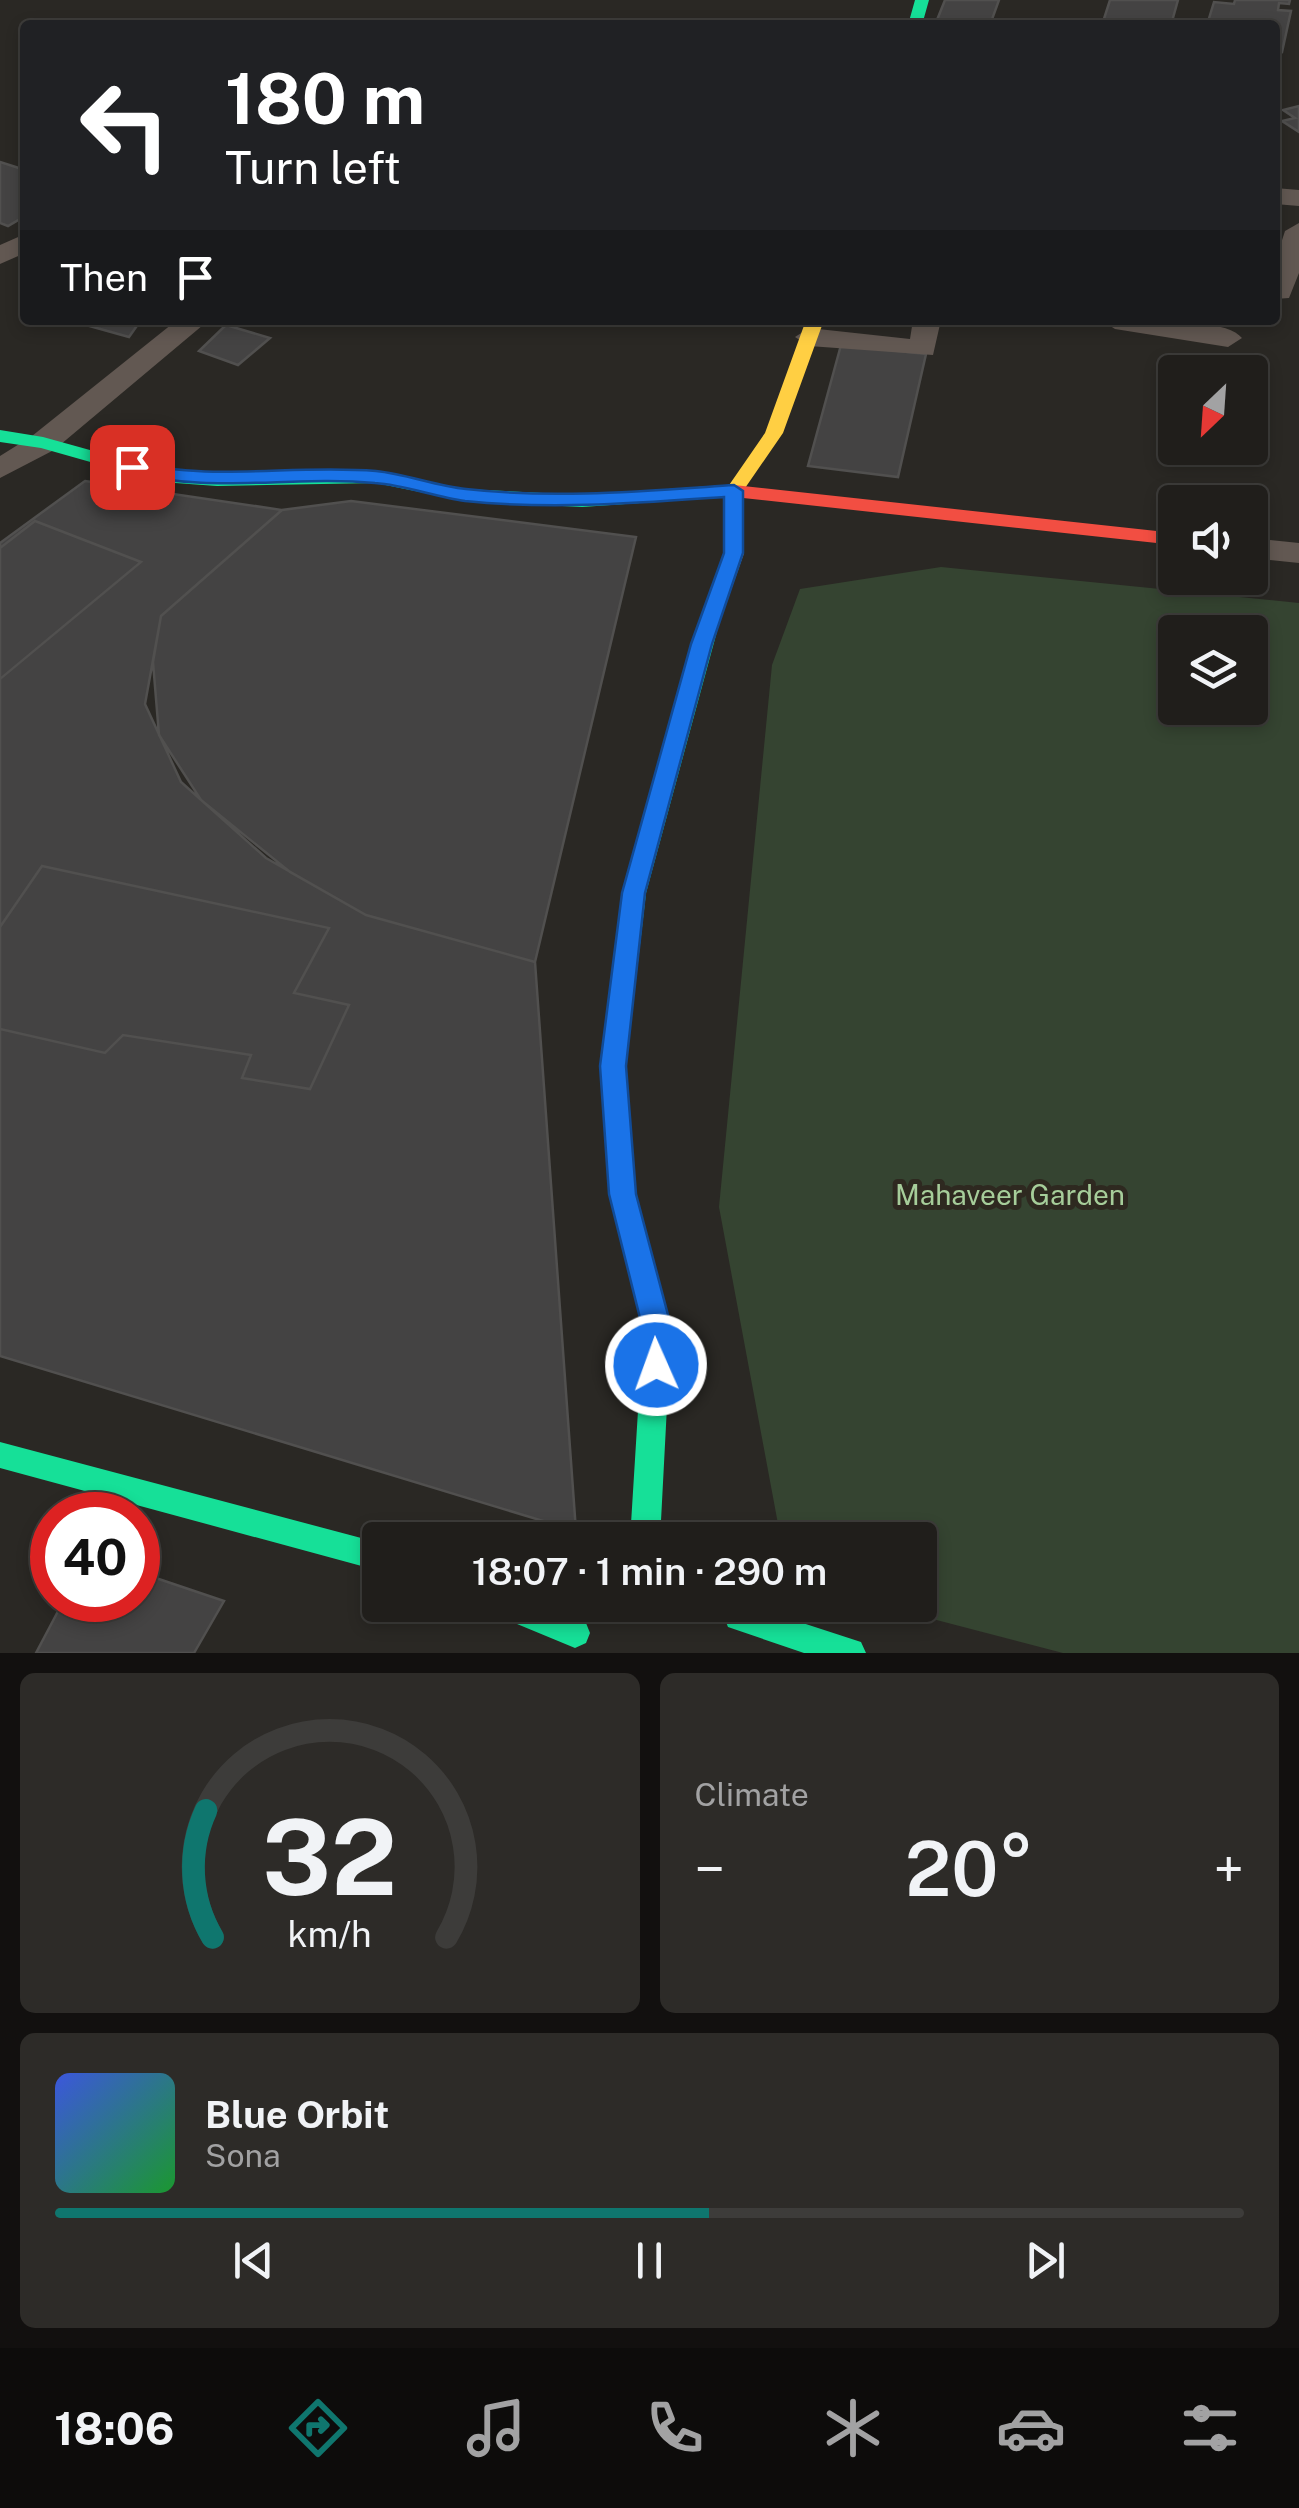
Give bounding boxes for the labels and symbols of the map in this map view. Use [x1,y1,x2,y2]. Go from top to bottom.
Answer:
north arrow [1158,355,1268,465]
pin [90,425,175,510]
park label: Mahaveer Garden [895,1178,1125,1211]
position arrow [604,1313,708,1417]
speed limit sign: 40 [30,1492,160,1622]

